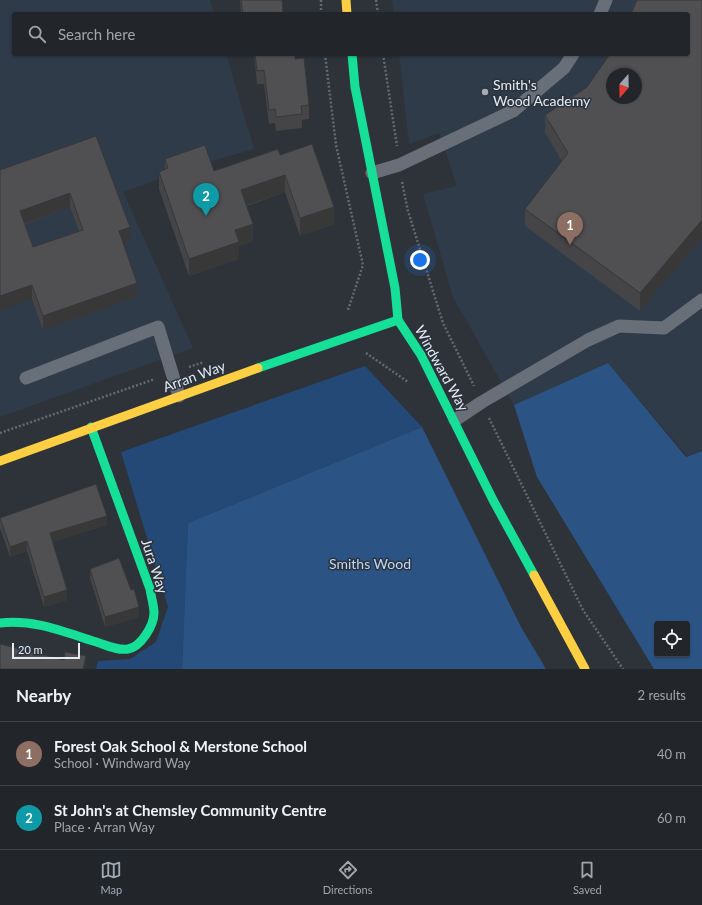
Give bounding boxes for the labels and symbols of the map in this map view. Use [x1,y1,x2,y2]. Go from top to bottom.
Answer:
north arrow [606,68,642,104]
place label: Smith's Wood Academy [493,76,591,109]
marker: Smith's Wood Academy [480,87,490,97]
pin: 2 [193,183,219,216]
pin: 1 [557,212,583,245]
your location [410,250,430,270]
street label: Windward Way [412,322,473,414]
street label: Arran Way [160,357,228,395]
street label: Jura Way [138,536,172,596]
park label: Smiths Wood [329,555,411,572]
scale bar [12,641,80,660]

